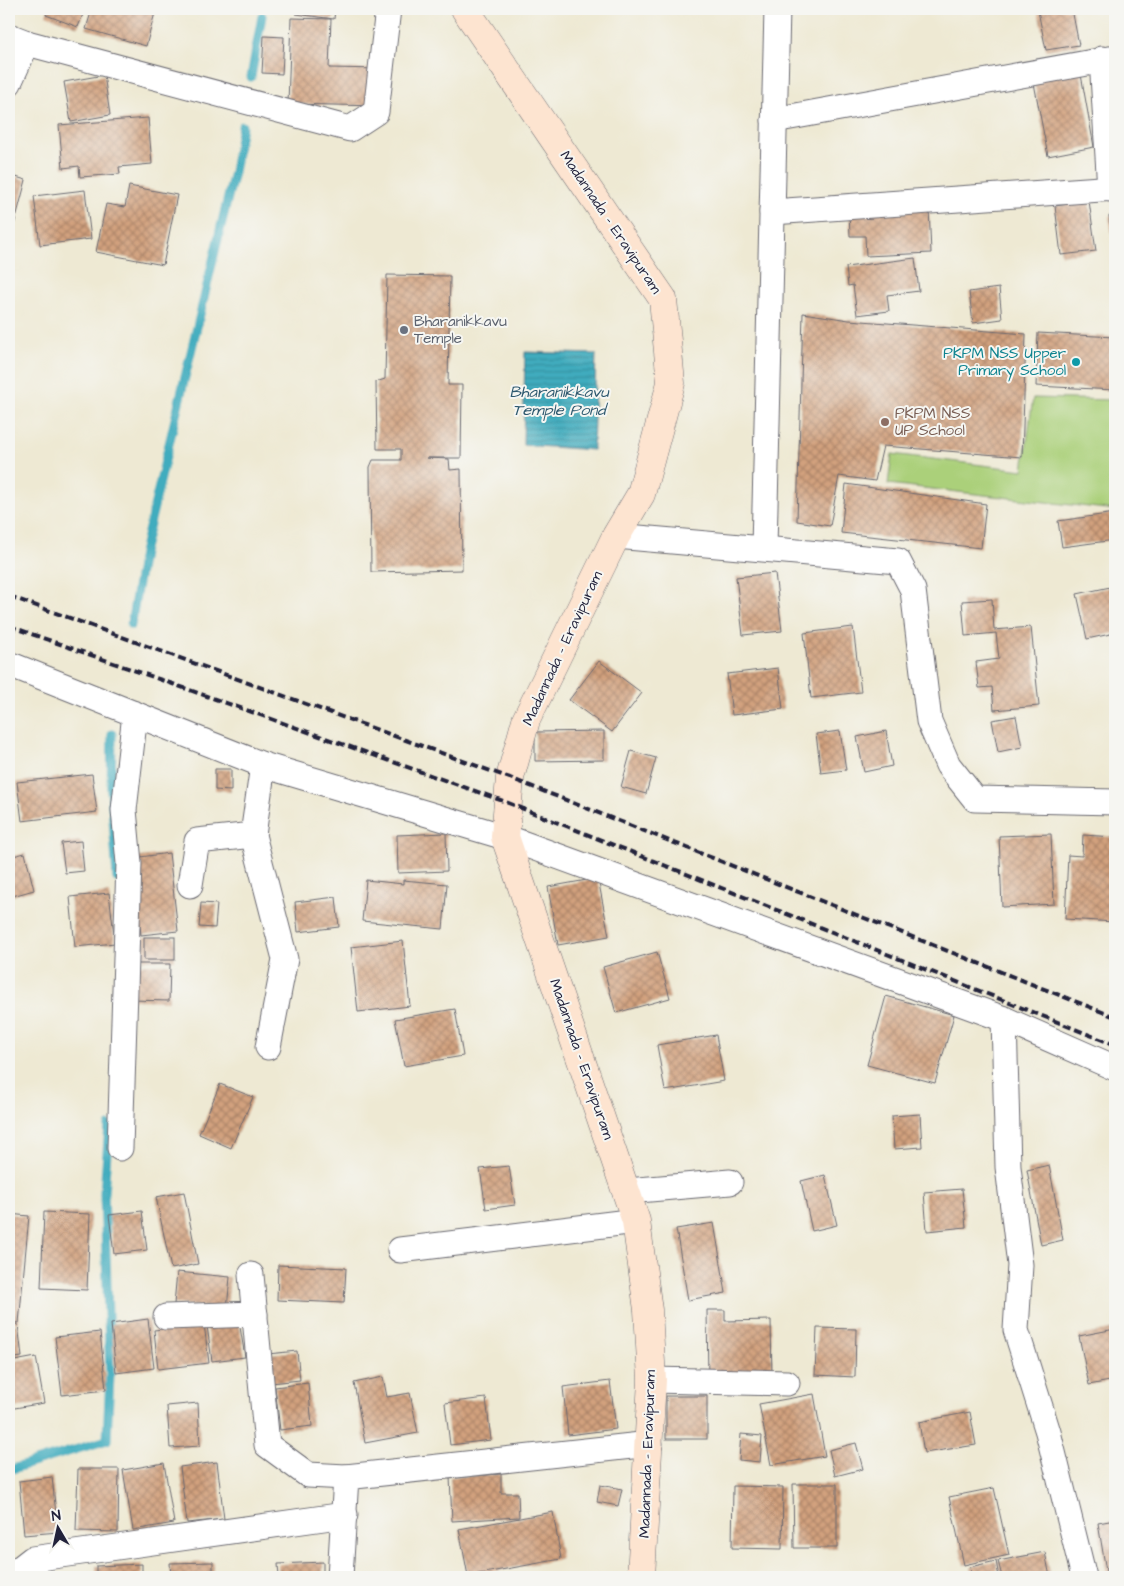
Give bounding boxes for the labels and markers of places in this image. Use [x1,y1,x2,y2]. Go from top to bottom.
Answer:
place label: Bharanikkavu Temple [414,311,507,349]
marker: Bharanikkavu Temple [398,324,410,336]
place label: PKPM NSS Upper Primary School [943,343,1066,382]
marker: PKPM NSS Upper Primary School [1070,356,1082,368]
place label: PKPM NSS UP School [895,403,971,441]
marker: PKPM NSS UP School [879,416,891,428]

